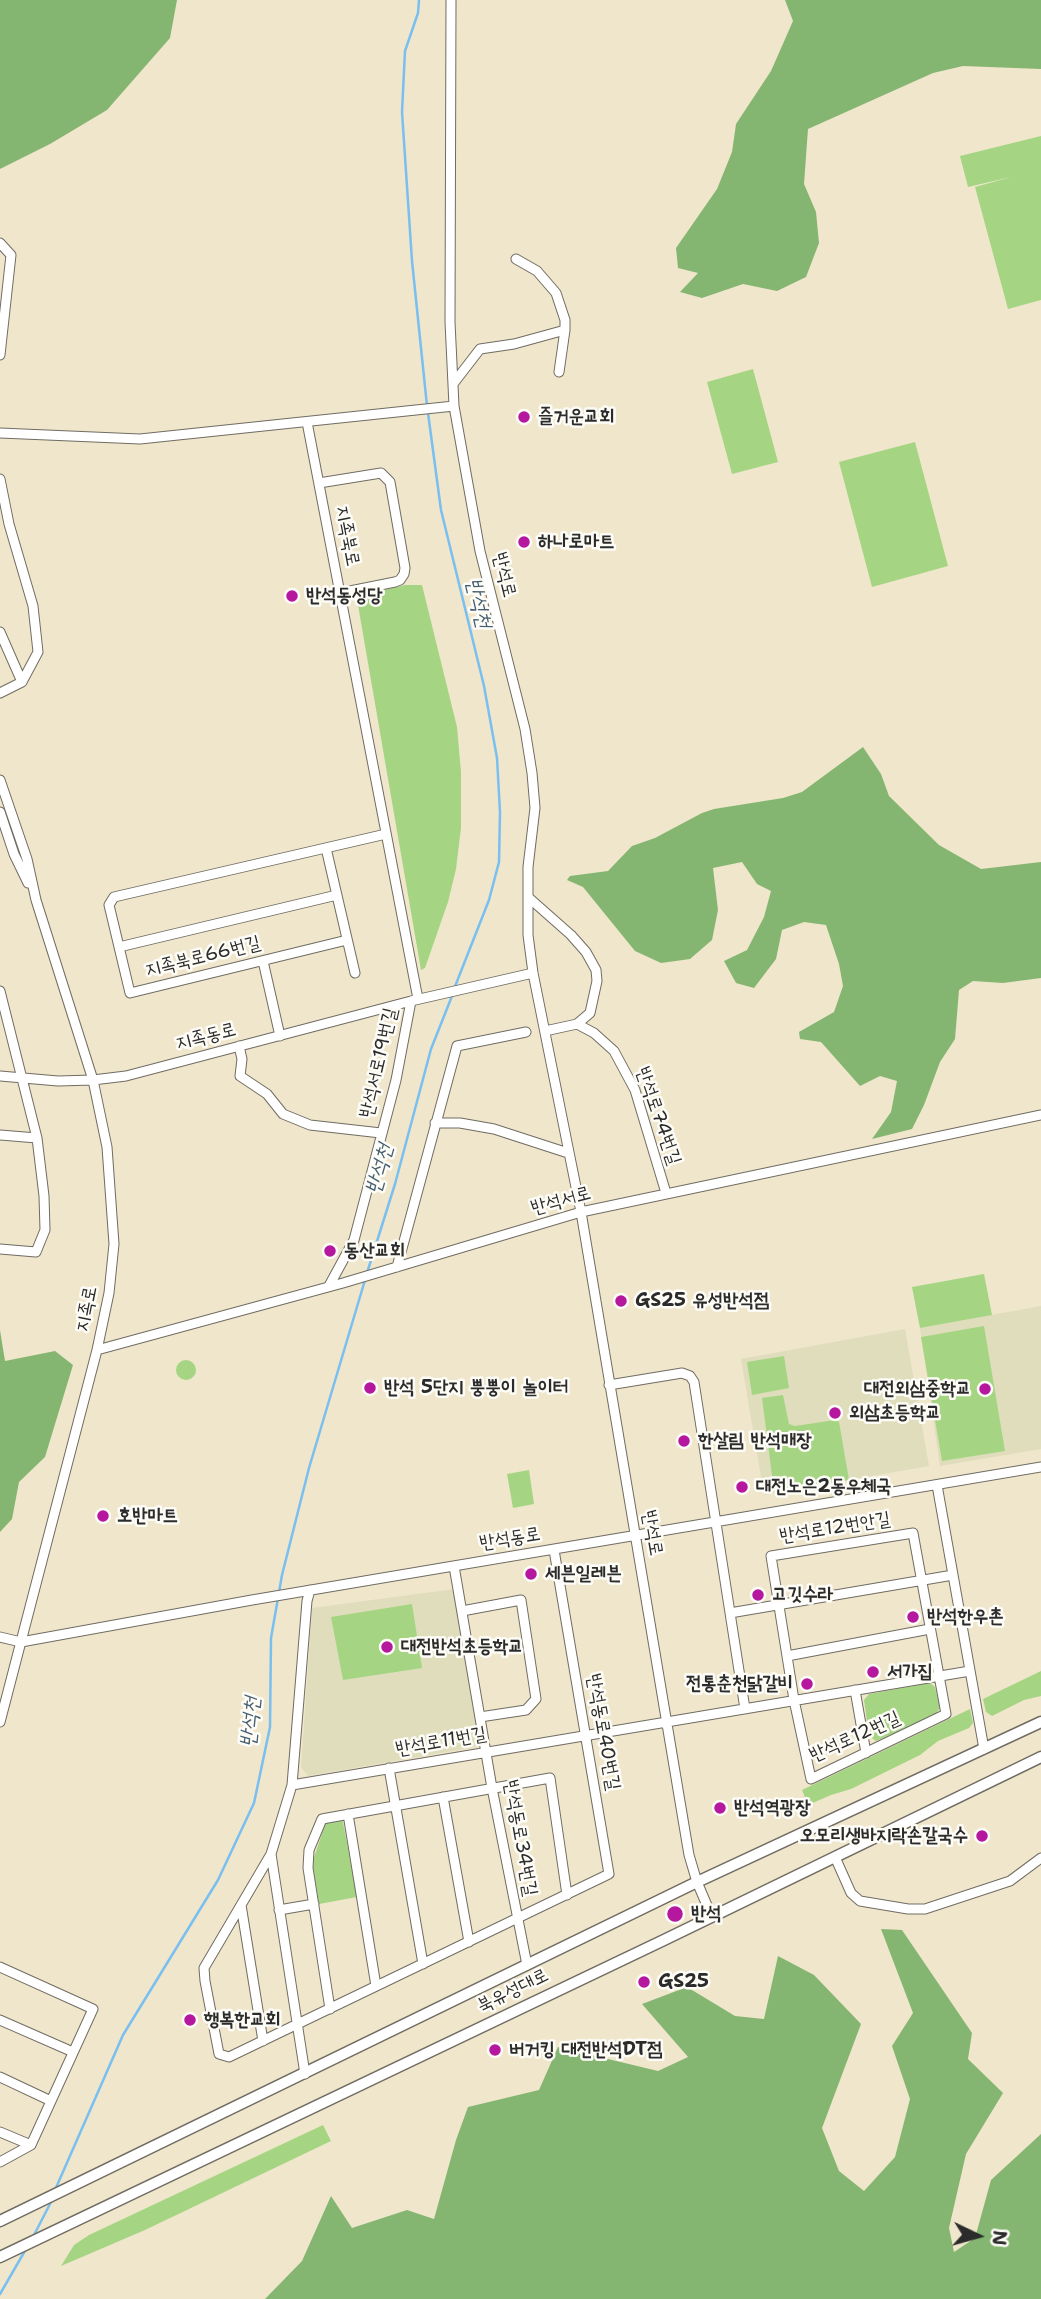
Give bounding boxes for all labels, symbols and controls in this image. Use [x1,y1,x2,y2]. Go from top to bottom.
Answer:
place label: 즐거운교회 [538,406,614,428]
marker: 즐거운교회 [516,409,532,425]
street label: 지족북로 [330,504,364,568]
place label: 하나로마트 [538,531,614,553]
marker: 하나로마트 [516,534,532,550]
street label: 반석로 [487,550,521,600]
water label: 반석천 [460,575,496,631]
place label: 반석동성당 [306,585,382,607]
marker: 반석동성당 [284,588,300,604]
street label: 지족북로66번길 [143,932,263,982]
street label: 반석서로19번길 [355,1006,403,1120]
street label: 지족동로 [174,1019,238,1055]
street label: 반석로74번길 [631,1064,685,1168]
water label: 반석천 [361,1141,399,1197]
street label: 반석서로 [529,1182,593,1220]
place label: 동산교회 [344,1240,405,1262]
marker: 동산교회 [322,1243,338,1259]
street label: 지족로 [71,1284,103,1334]
place label: GS25 유성반석점 [635,1290,769,1312]
marker: GS25 유성반석점 [613,1293,629,1309]
place label: 반석 5단지 뿡뿡이 놀이터 [384,1377,568,1399]
place label: 대전외삼중학교 [864,1378,971,1400]
marker: 반석 5단지 뿡뿡이 놀이터 [362,1380,378,1396]
marker: 대전외삼중학교 [977,1381,993,1397]
place label: 외삼초등학교 [849,1402,941,1424]
marker: 외삼초등학교 [827,1405,843,1421]
place label: 한살림 반석매장 [698,1430,812,1452]
marker: 한살림 반석매장 [676,1433,692,1449]
place label: 대전노은2동우체국 [756,1476,892,1498]
marker: 대전노은2동우체국 [734,1479,750,1495]
place label: 호반마트 [117,1505,178,1527]
marker: 호반마트 [95,1508,111,1524]
street label: 반석로 [637,1508,667,1558]
street label: 반석로12번안길 [778,1508,892,1548]
street label: 반석동로 [478,1523,542,1555]
place label: 세븐일레븐 [545,1563,621,1585]
marker: 세븐일레븐 [523,1566,539,1582]
place label: 고깃수라 [772,1584,833,1606]
marker: 고깃수라 [750,1587,766,1603]
place label: 반석한우촌 [927,1606,1003,1628]
marker: 반석한우촌 [905,1609,921,1625]
place label: 대전반석초등학교 [401,1636,523,1658]
marker: 대전반석초등학교 [379,1639,395,1655]
place label: 서가집 [887,1661,933,1683]
marker: 서가집 [865,1664,881,1680]
street label: 반석동로40번길 [582,1672,624,1792]
place label: 전통춘천닭갈비 [686,1673,793,1695]
marker: 전통춘천닭갈비 [799,1676,815,1692]
water label: 반석천 [236,1695,266,1749]
street label: 반석로12번길 [806,1707,904,1767]
street label: 반석로11번길 [394,1723,488,1761]
street label: 반석동로34번길 [499,1778,541,1898]
place label: 반석역광장 [734,1797,810,1819]
marker: 반석역광장 [712,1800,728,1816]
place label: 오모리생바지락손칼국수 [800,1825,968,1847]
marker: 오모리생바지락손칼국수 [974,1828,990,1844]
place label: 반석 [691,1903,722,1925]
marker: 반석 [665,1904,685,1924]
street label: 북유성대로 [474,1964,552,2018]
place label: GS25 [658,1971,709,1993]
marker: GS25 [636,1974,652,1990]
place label: 행복한교회 [204,2009,280,2031]
marker: 행복한교회 [182,2012,198,2028]
place label: 버거킹 대전반석DT점 [509,2039,662,2061]
marker: 버거킹 대전반석DT점 [487,2042,503,2058]
north arrow [943,2201,1013,2271]
text: N [986,2229,1013,2246]

